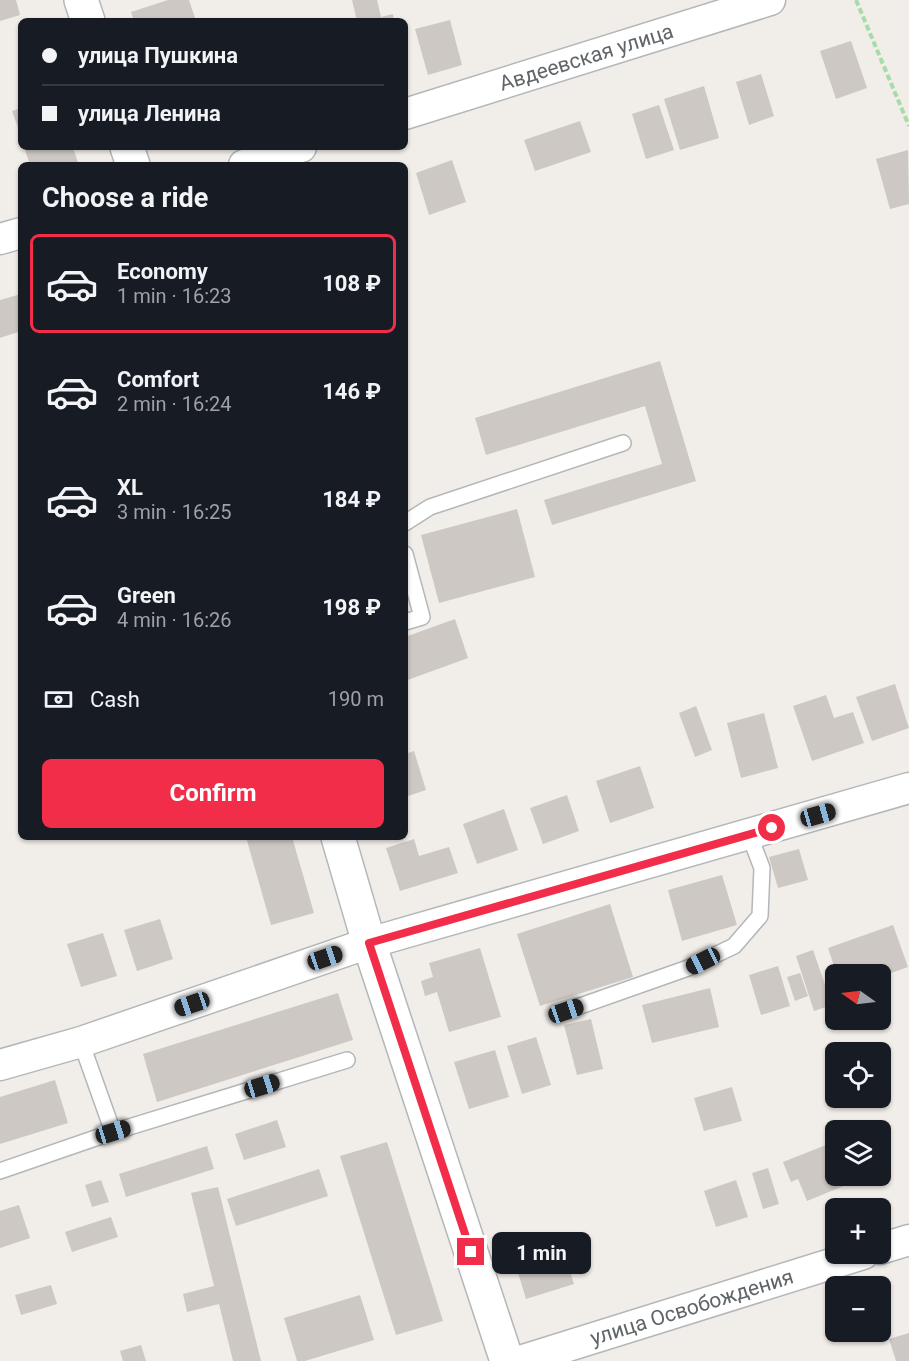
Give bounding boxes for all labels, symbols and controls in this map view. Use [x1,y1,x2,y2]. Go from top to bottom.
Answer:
street label: Авдеевская улица [496,19,676,96]
text: улица Пушкина [78,43,238,68]
text: улица Ленина [78,101,221,126]
text: Choose a ride [42,182,208,214]
icon: car [45,257,99,311]
text: Economy [117,259,208,284]
text: 108 ₽ [322,271,381,296]
text: 1 min · 16:23 [117,284,232,308]
icon: car [45,365,99,419]
text: Comfort [117,367,199,392]
text: 146 ₽ [322,379,381,404]
text: 2 min · 16:24 [117,392,232,416]
icon: car [45,473,99,527]
text: XL [117,475,143,500]
text: 184 ₽ [322,487,381,512]
text: 3 min · 16:25 [117,500,232,524]
icon: car [45,581,99,635]
text: Green [117,583,176,608]
text: 198 ₽ [322,595,381,620]
text: 4 min · 16:26 [117,608,232,632]
icon: cash [42,683,75,716]
text: Cash [90,687,140,712]
text: 190 m [328,687,384,711]
button: Confirm [42,759,384,828]
car [798,801,838,829]
route start [758,814,785,841]
car [305,944,345,972]
car [683,945,723,977]
north arrow [825,964,891,1030]
map controls [825,964,891,1342]
car [172,990,212,1018]
car [546,997,586,1025]
button: locate [825,1042,891,1108]
car [242,1072,282,1100]
car [93,1118,133,1146]
button: layers [825,1120,891,1186]
button: + [825,1198,891,1264]
callout: 1 min [492,1231,591,1273]
route end [457,1238,484,1265]
text: 1 min [516,1241,567,1265]
street label: улица Освобождения [587,1264,796,1350]
button: − [825,1276,891,1342]

